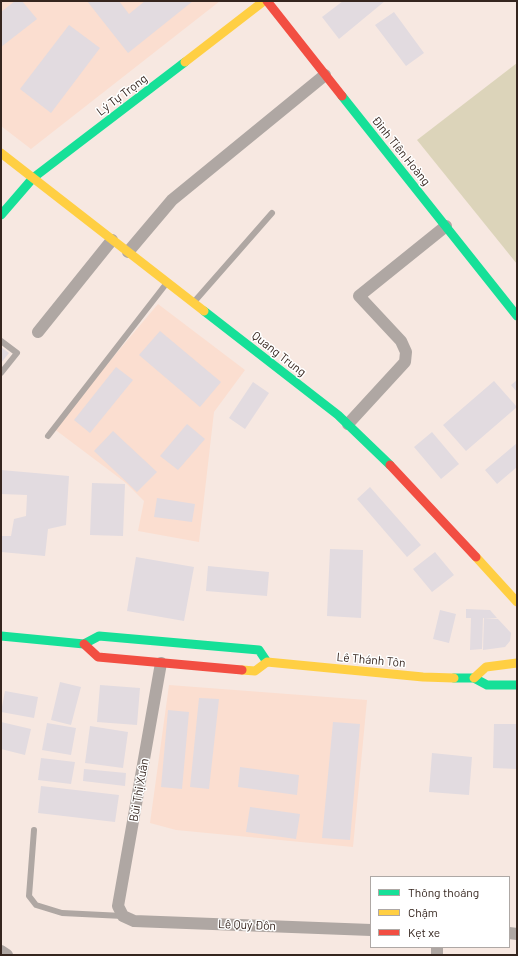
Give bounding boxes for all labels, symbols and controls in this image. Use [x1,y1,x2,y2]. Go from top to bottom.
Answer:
street label: Lý Tự Trọng [94,71,150,119]
street label: Đinh Tiên Hoàng [369,113,433,189]
street label: Quang Trung [249,328,309,380]
street label: Lê Thánh Tôn [336,650,406,670]
street label: Bùi Thị Xuân [126,757,152,823]
legend [370,876,510,948]
text: Thông thoáng [408,885,479,899]
text: Chậm [408,905,438,919]
street label: Lê Quý Đôn [218,917,276,933]
text: Kẹt xe [408,925,440,939]

